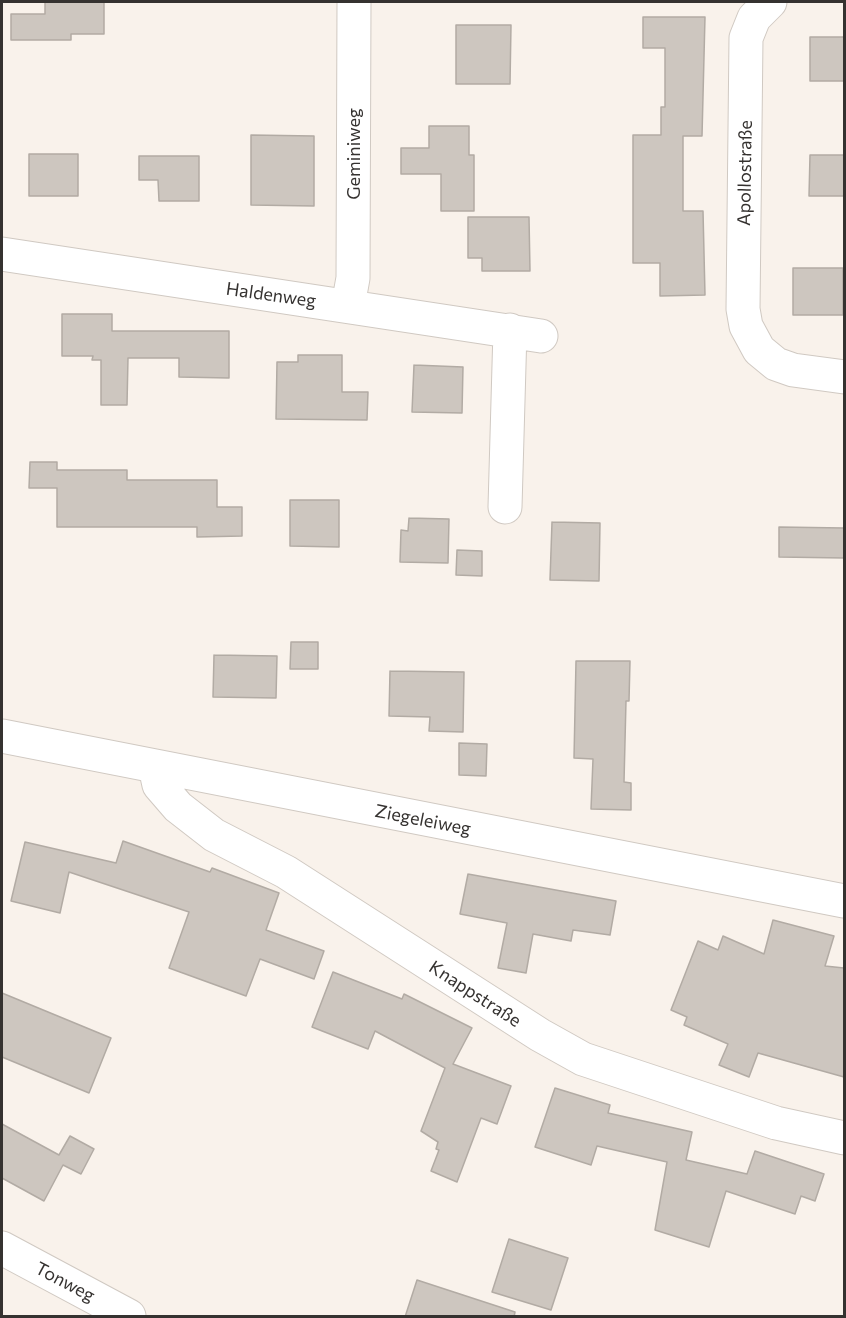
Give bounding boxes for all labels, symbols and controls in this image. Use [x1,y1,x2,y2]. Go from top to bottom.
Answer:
street label: Geminiweg [343,108,365,200]
street label: Apollostraße [733,120,757,226]
street label: Haldenweg [225,278,317,312]
street label: Ziegeleiweg [373,800,473,840]
street label: Knappstraße [425,956,525,1032]
street label: Tonweg [32,1257,98,1307]

